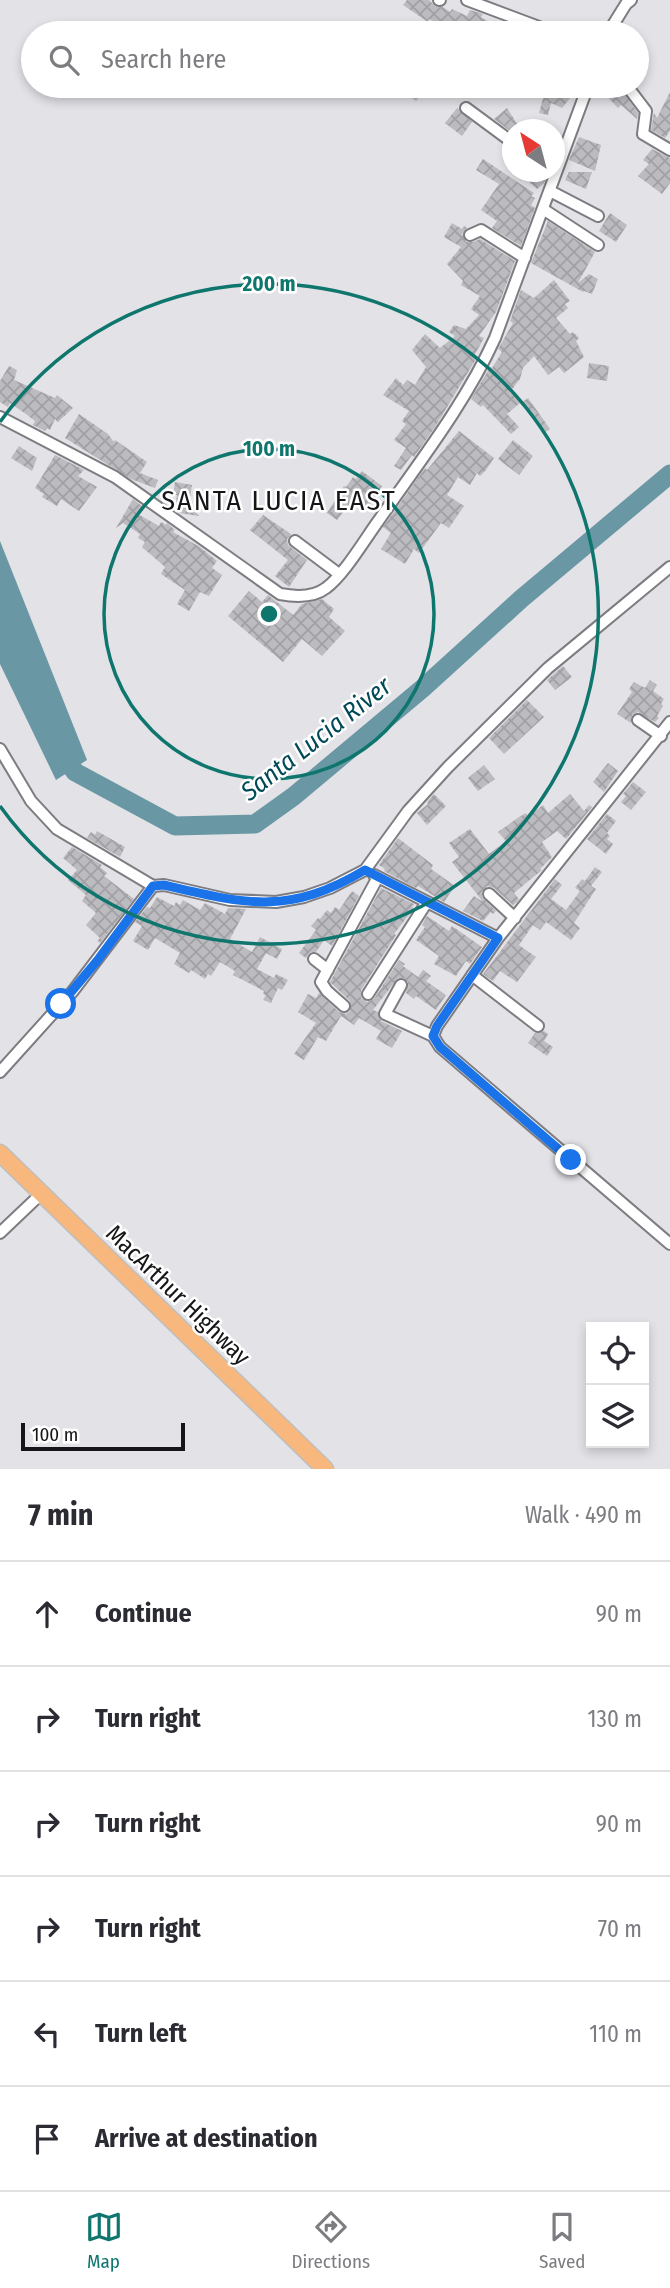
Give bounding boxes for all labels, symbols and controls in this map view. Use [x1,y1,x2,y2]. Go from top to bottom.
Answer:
search box [21,21,649,98]
icon: search [45,41,83,79]
text: Search here [101,44,226,75]
north arrow [502,119,565,182]
text: 200 m [241,271,296,297]
text: 100 m [243,436,295,462]
district label: SANTA LUCIA EAST [161,484,397,517]
centre of rings [257,602,281,626]
water label: Santa Lucia River [234,670,398,808]
route start [45,988,76,1019]
route end [555,1144,586,1175]
street label: MacArthur Highway [100,1219,256,1371]
map controls [586,1322,649,1448]
button: locate [586,1322,649,1385]
button: layers [586,1385,649,1448]
scale bar [21,1420,186,1452]
text: 100 m [32,1423,78,1446]
text: 7 min [28,1497,93,1533]
text: Walk · 490 m [525,1501,642,1529]
icon: ahead [28,1595,66,1633]
text: Continue [95,1598,192,1629]
text: 90 m [596,1600,642,1628]
icon: right [28,1700,66,1738]
text: Turn right [95,1703,201,1734]
text: 130 m [588,1705,642,1733]
icon: right [28,1805,66,1843]
text: Turn right [95,1808,201,1839]
text: 90 m [596,1810,642,1838]
icon: right [28,1910,66,1948]
text: Turn right [95,1913,201,1944]
text: 70 m [598,1915,642,1943]
icon: left [28,2015,66,2053]
text: Turn left [95,2018,187,2049]
text: 110 m [589,2020,642,2048]
icon: arrive [28,2120,66,2158]
text: Arrive at destination [95,2123,318,2154]
tab: Map [85,2208,123,2273]
tab: Directions [292,2208,370,2273]
tab: Saved [539,2208,585,2273]

